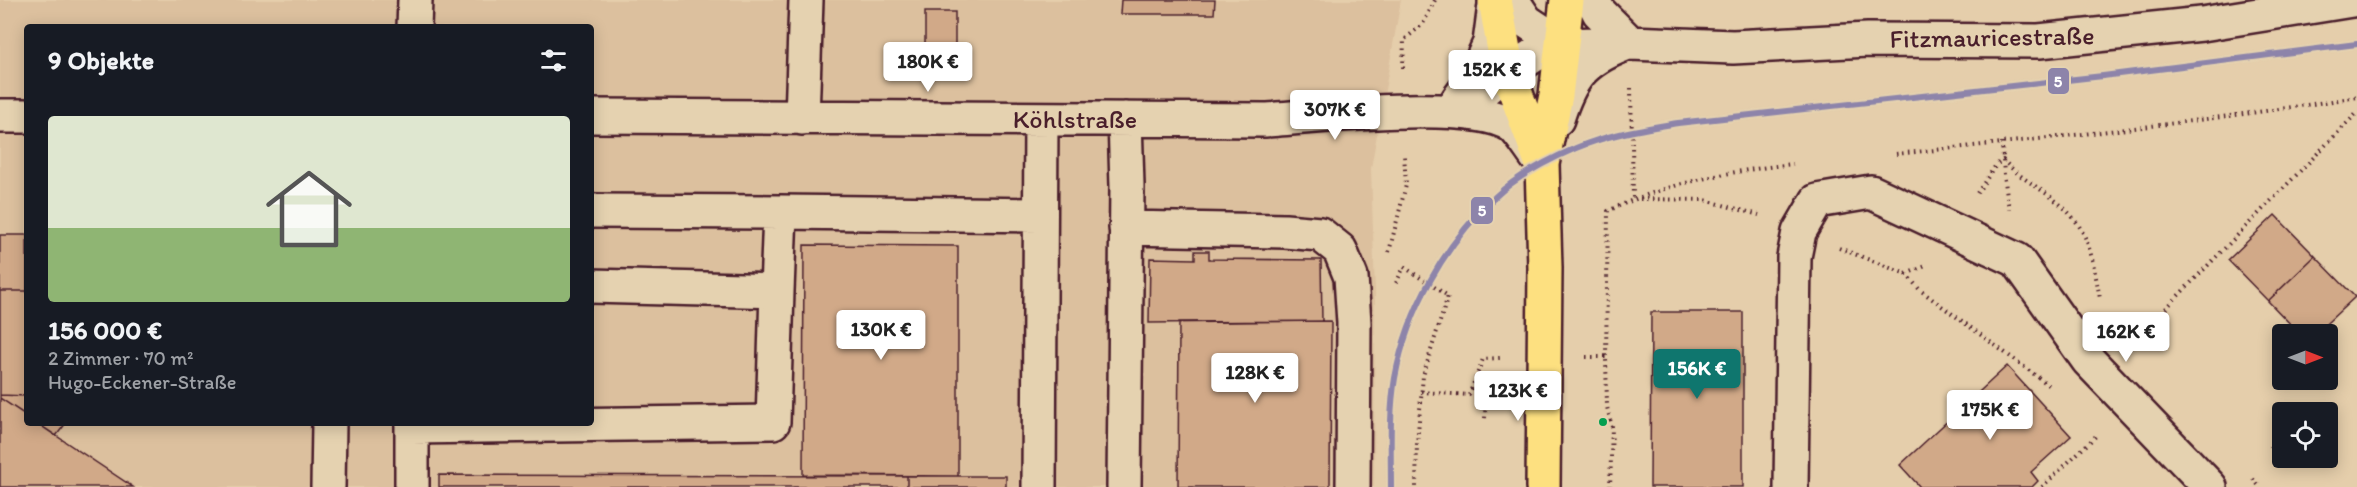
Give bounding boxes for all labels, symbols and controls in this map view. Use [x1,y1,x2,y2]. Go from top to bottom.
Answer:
street label: Fitzmauricestraße [1889,19,2095,55]
pin: 180K € [879,42,977,93]
text: 9 Objekte [48,44,154,76]
icon: filters [537,44,570,77]
text: 180K € [897,49,959,73]
pin: 152K € [1443,50,1541,101]
text: 152K € [1463,57,1522,81]
line badge: 5 [2047,67,2070,95]
text: 5 [2054,72,2063,91]
pin: 307K € [1286,90,1384,141]
text: 307K € [1304,97,1366,121]
street label: Köhlstraße [1013,103,1137,135]
icon: home [255,155,363,263]
line badge: 5 [1470,196,1494,225]
text: 5 [1478,201,1487,220]
pin: 130K € [832,310,930,361]
pin: 162K € [2077,312,2175,363]
text: 156 000 € [48,314,162,346]
text: 130K € [850,317,912,341]
text: 162K € [2096,319,2156,343]
north arrow [2272,324,2338,390]
map controls [2272,324,2338,468]
text: 2 Zimmer · 70 m² [48,346,193,370]
pin: 156K € [1648,349,1746,400]
pin: 128K € [1206,353,1304,404]
text: 156K € [1667,356,1727,380]
text: 128K € [1225,360,1285,384]
text: Hugo-Eckener-Straße [48,370,236,394]
pin: 123K € [1469,371,1567,422]
text: 123K € [1488,378,1548,402]
pin: 175K € [1941,390,2039,441]
text: 175K € [1961,397,2019,421]
button: locate [2272,402,2338,468]
unlabelled marker [1597,416,1609,428]

